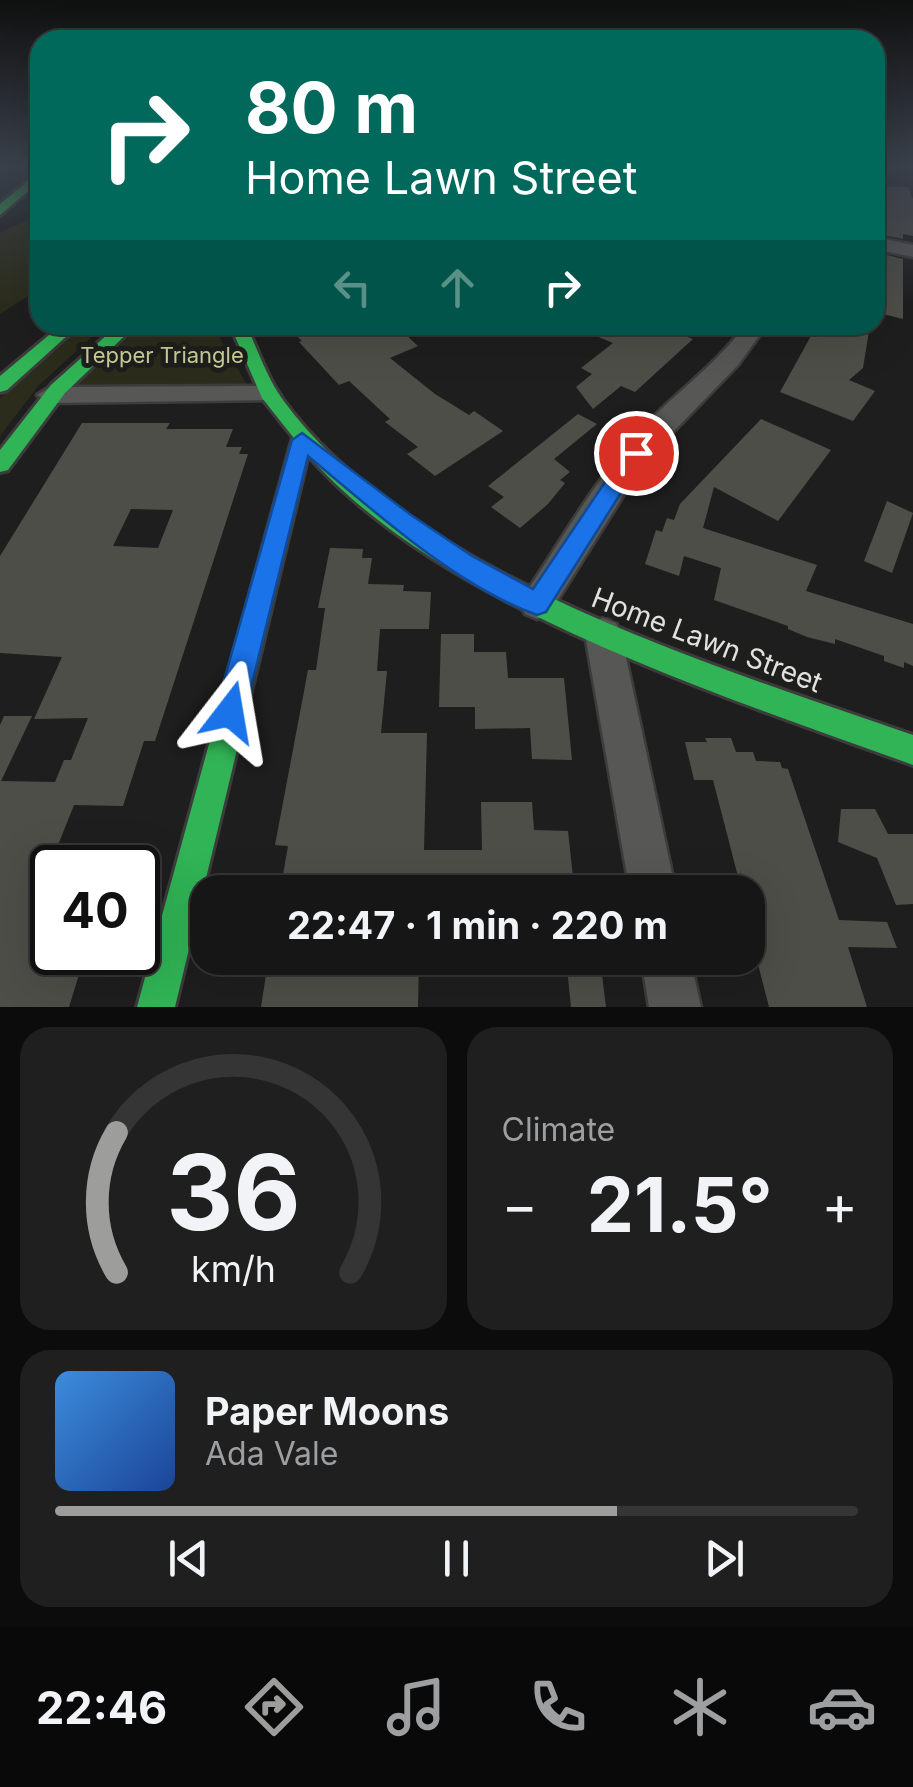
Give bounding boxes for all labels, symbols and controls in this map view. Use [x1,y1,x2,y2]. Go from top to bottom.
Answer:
text: 80 m [245,65,418,150]
icon: right [80,70,210,200]
text: Home Lawn Street [245,150,638,205]
icon: left [325,260,380,315]
icon: ahead [430,260,485,315]
icon: right [535,260,590,315]
park label: Tepper Triangle [80,342,244,368]
pin [594,411,679,496]
icon: arrive [609,426,664,481]
street label: Home Lawn Street [587,580,827,700]
position arrow [178,660,282,764]
speed limit sign: 40 [30,845,160,975]
text: 22:47 · 1 min · 220 m [287,902,668,948]
text: Climate [502,1110,615,1149]
text: 36 [166,1129,301,1255]
text: 21.5° [587,1159,773,1250]
text: − [502,1172,538,1238]
text: + [822,1172,858,1238]
text: km/h [191,1247,276,1291]
text: Paper Moons [205,1388,449,1434]
text: Ada Vale [205,1434,338,1473]
icon: previous [161,1531,216,1586]
icon: pause [429,1531,484,1586]
icon: next [697,1531,752,1586]
icon: directions [239,1672,309,1742]
icon: music [381,1672,451,1742]
icon: phone [523,1672,593,1742]
icon: climate [665,1672,735,1742]
icon: car [807,1672,877,1742]
text: 22:46 [36,1680,167,1735]

